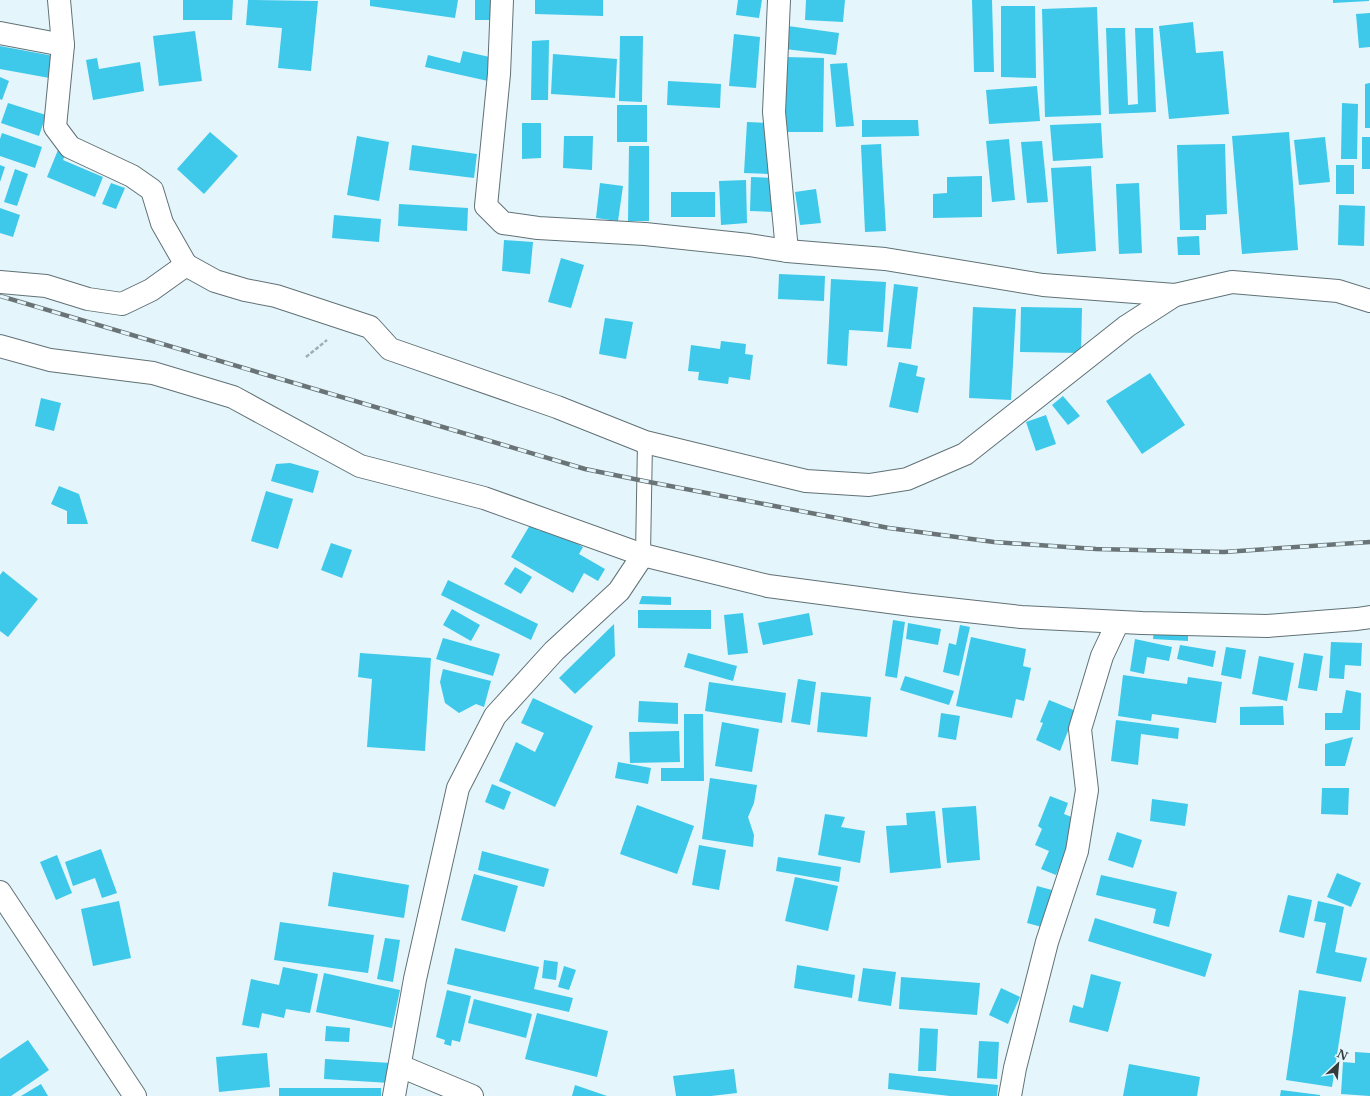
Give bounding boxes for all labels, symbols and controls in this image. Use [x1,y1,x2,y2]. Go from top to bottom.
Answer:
north arrow [1318,1044,1358,1084]
text: N [1335,1046,1351,1064]

